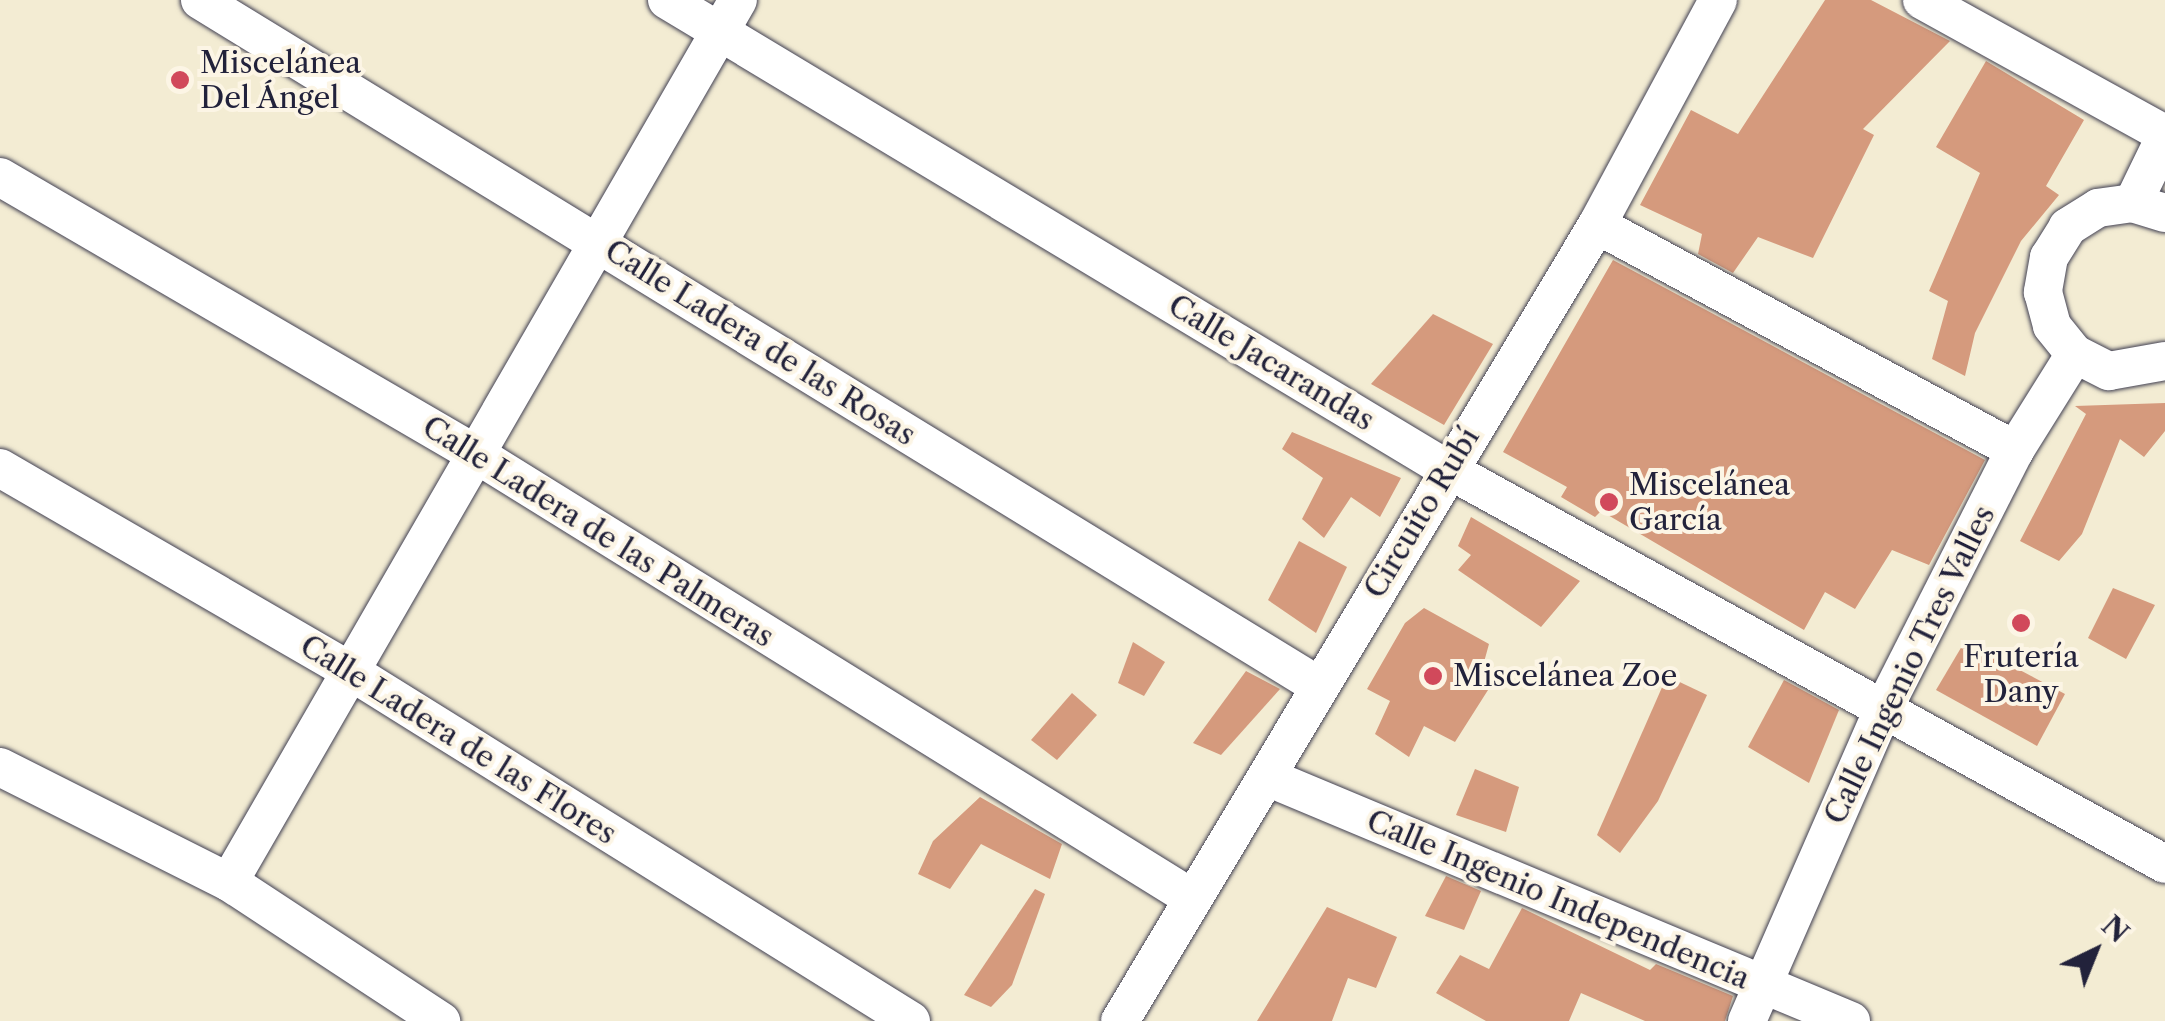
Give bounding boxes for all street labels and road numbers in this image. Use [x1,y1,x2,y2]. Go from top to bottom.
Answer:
street label: Calle Ladera de las Rosas [598,233,922,453]
street label: Calle Jacarandas [1162,287,1380,439]
street label: Calle Ladera de las Palmeras [416,409,780,655]
street label: Circuito Rubí [1357,421,1487,605]
street label: Calle Ingenio Tres Valles [1817,499,2003,831]
street label: Calle Ladera de las Flores [293,628,623,852]
street label: Calle Ingenio Independencia [1361,803,1755,997]

